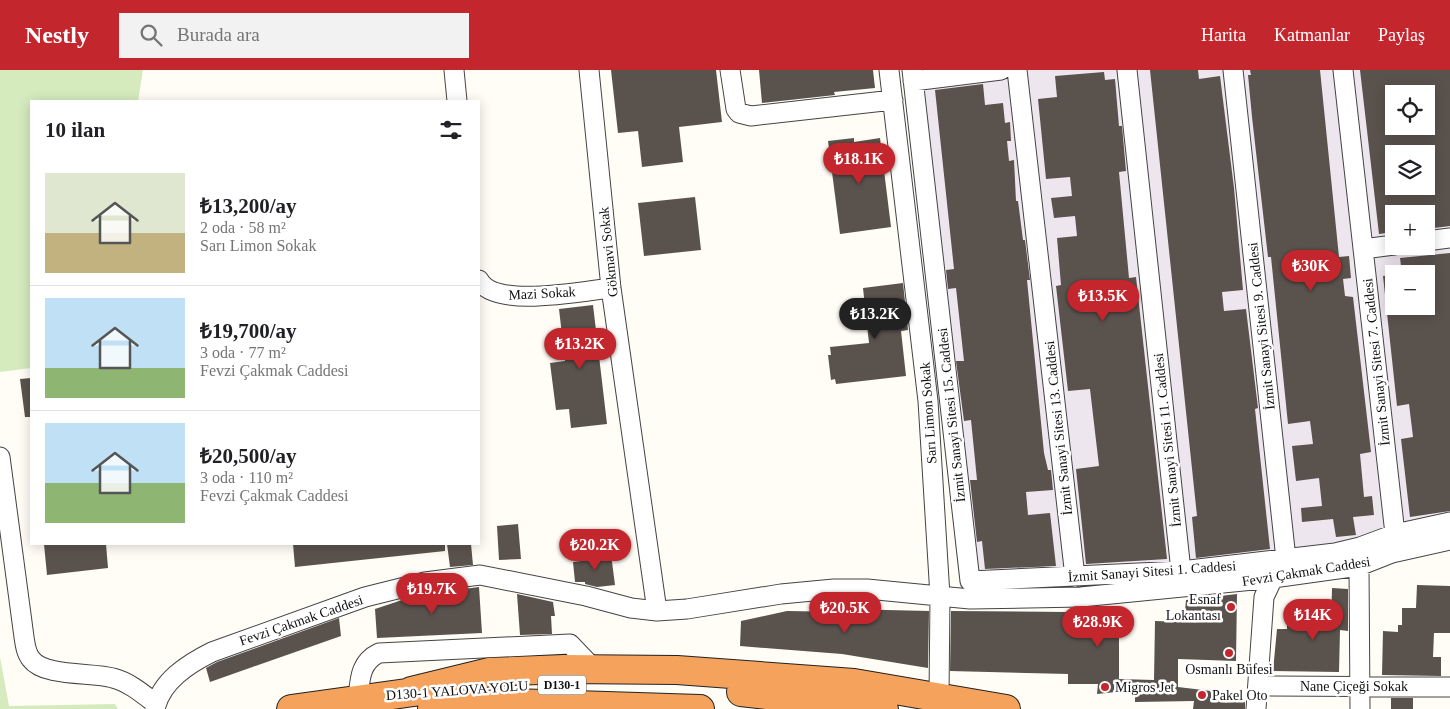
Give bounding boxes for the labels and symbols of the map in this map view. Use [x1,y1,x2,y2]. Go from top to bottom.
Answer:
pin: ₺18.1K [818,142,900,185]
street label: Gökmavi Sokak [596,206,621,298]
street label: İzmit Sanayi Sitesi 9. Caddesi [1245,241,1278,410]
pin: ₺30K [1281,250,1341,292]
street label: İzmit Sanayi Sitesi 7. Caddesi [1360,277,1393,446]
pin: ₺13.5K [1062,280,1144,322]
street label: Mazi Sokak [508,284,576,303]
pin: ₺13.2K [834,298,916,340]
street label: İzmit Sanayi Sitesi 15. Caddesi [935,327,968,503]
pin: ₺13.2K [539,328,621,370]
street label: İzmit Sanayi Sitesi 13. Caddesi [1042,340,1075,516]
street label: İzmit Sanayi Sitesi 11. Caddesi [1151,352,1184,528]
street label: Sarı Limon Sokak [917,362,940,464]
pin: ₺20.2K [554,528,636,571]
street label: Fevzi Çakmak Caddesi [1241,554,1371,589]
street label: İzmit Sanayi Sitesi 1. Caddesi [1068,558,1237,585]
pin: ₺19.7K [391,572,473,615]
street label: Fevzi Çakmak Caddesi [237,592,365,649]
pin: ₺20.5K [804,592,886,634]
place label: Esnaf Lokantası [1166,592,1221,623]
pin: ₺14K [1283,598,1343,641]
marker: Esnaf Lokantası [1225,601,1237,613]
pin: ₺28.9K [1057,606,1139,648]
marker: Osmanlı Büfesi [1223,647,1235,659]
place label: Osmanlı Büfesi [1185,662,1273,677]
road number: D130-1 [538,676,586,694]
street label: D130-1 YALOVA YOLU [385,678,529,703]
street label: Nane Çiçeği Sokak [1300,679,1408,694]
place label: Migros Jet [1115,680,1175,695]
marker: Migros Jet [1099,681,1111,693]
place label: Pakel Oto [1212,688,1268,703]
marker: Pakel Oto [1196,689,1208,701]

